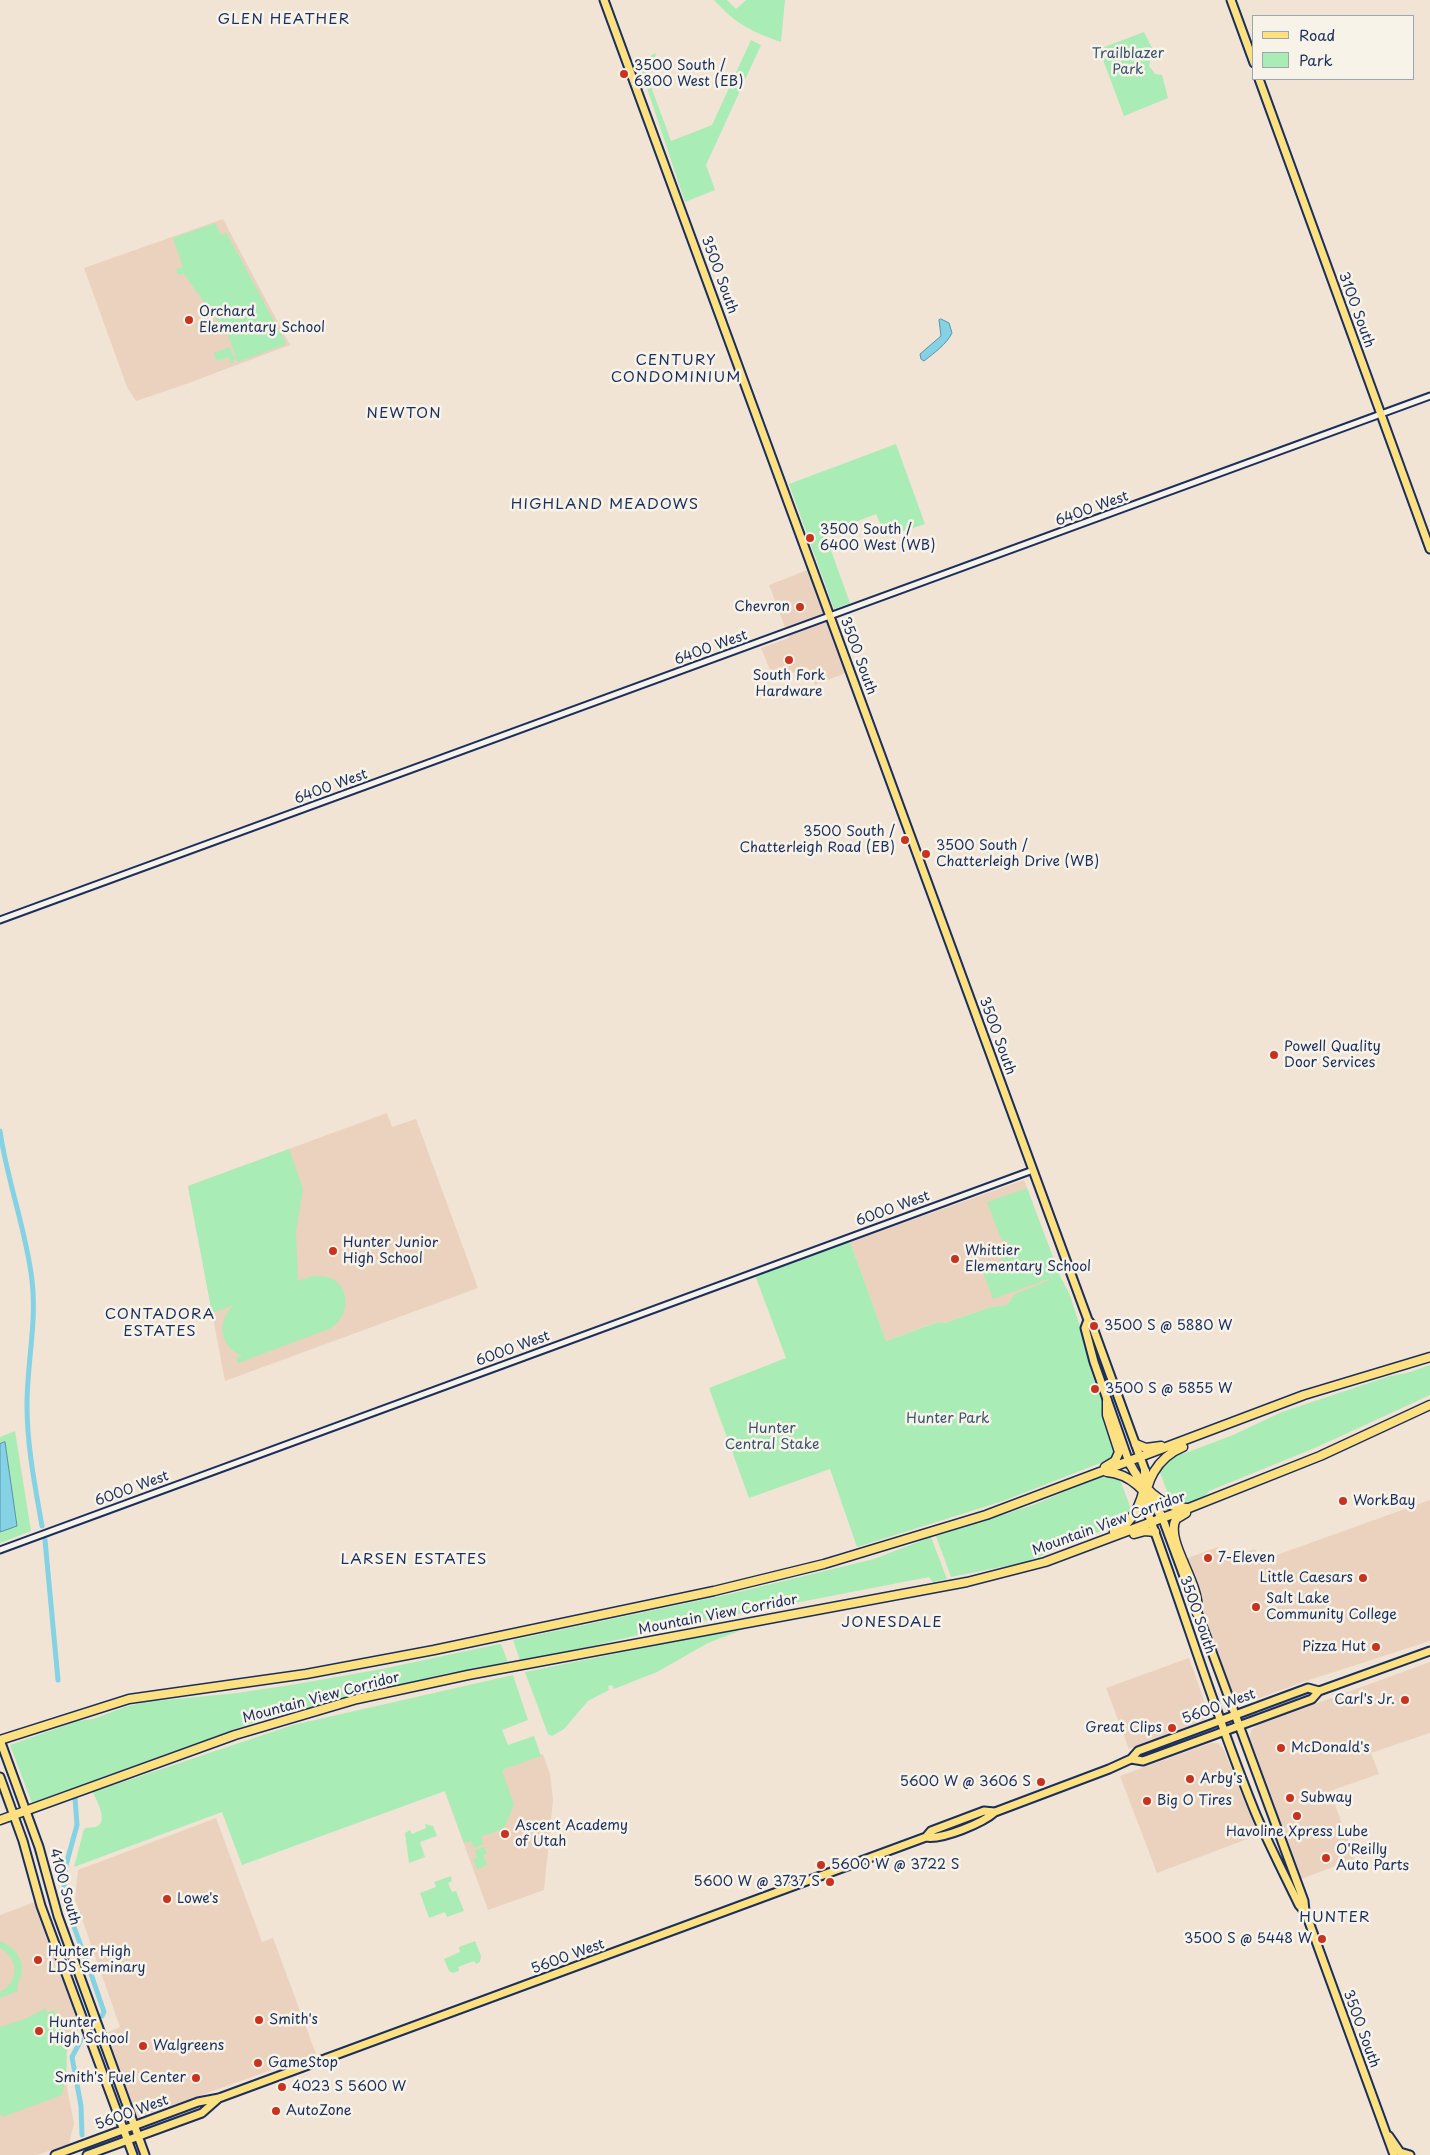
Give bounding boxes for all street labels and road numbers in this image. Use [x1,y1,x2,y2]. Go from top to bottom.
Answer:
street label: 3500 South [697,234,741,316]
street label: 3100 South [1335,270,1377,350]
street label: 6400 West [1053,488,1131,530]
street label: 3500 South [836,615,880,697]
street label: 6400 West [672,627,750,669]
street label: 6400 West [292,766,370,808]
street label: 3500 South [975,995,1019,1077]
street label: 6000 West [854,1188,932,1230]
street label: 6000 West [474,1328,552,1370]
street label: 6000 West [93,1468,171,1510]
street label: Mountain View Corridor [1030,1488,1188,1560]
street label: 3500 South [1176,1574,1218,1656]
street label: Mountain View Corridor [637,1591,799,1639]
street label: Mountain View Corridor [241,1669,401,1727]
street label: 5600 West [1180,1686,1258,1728]
street label: 4100 South [45,1847,83,1927]
street label: 5600 West [529,1936,607,1978]
street label: 3500 South [1339,1988,1383,2070]
street label: 5600 West [93,2092,171,2134]

